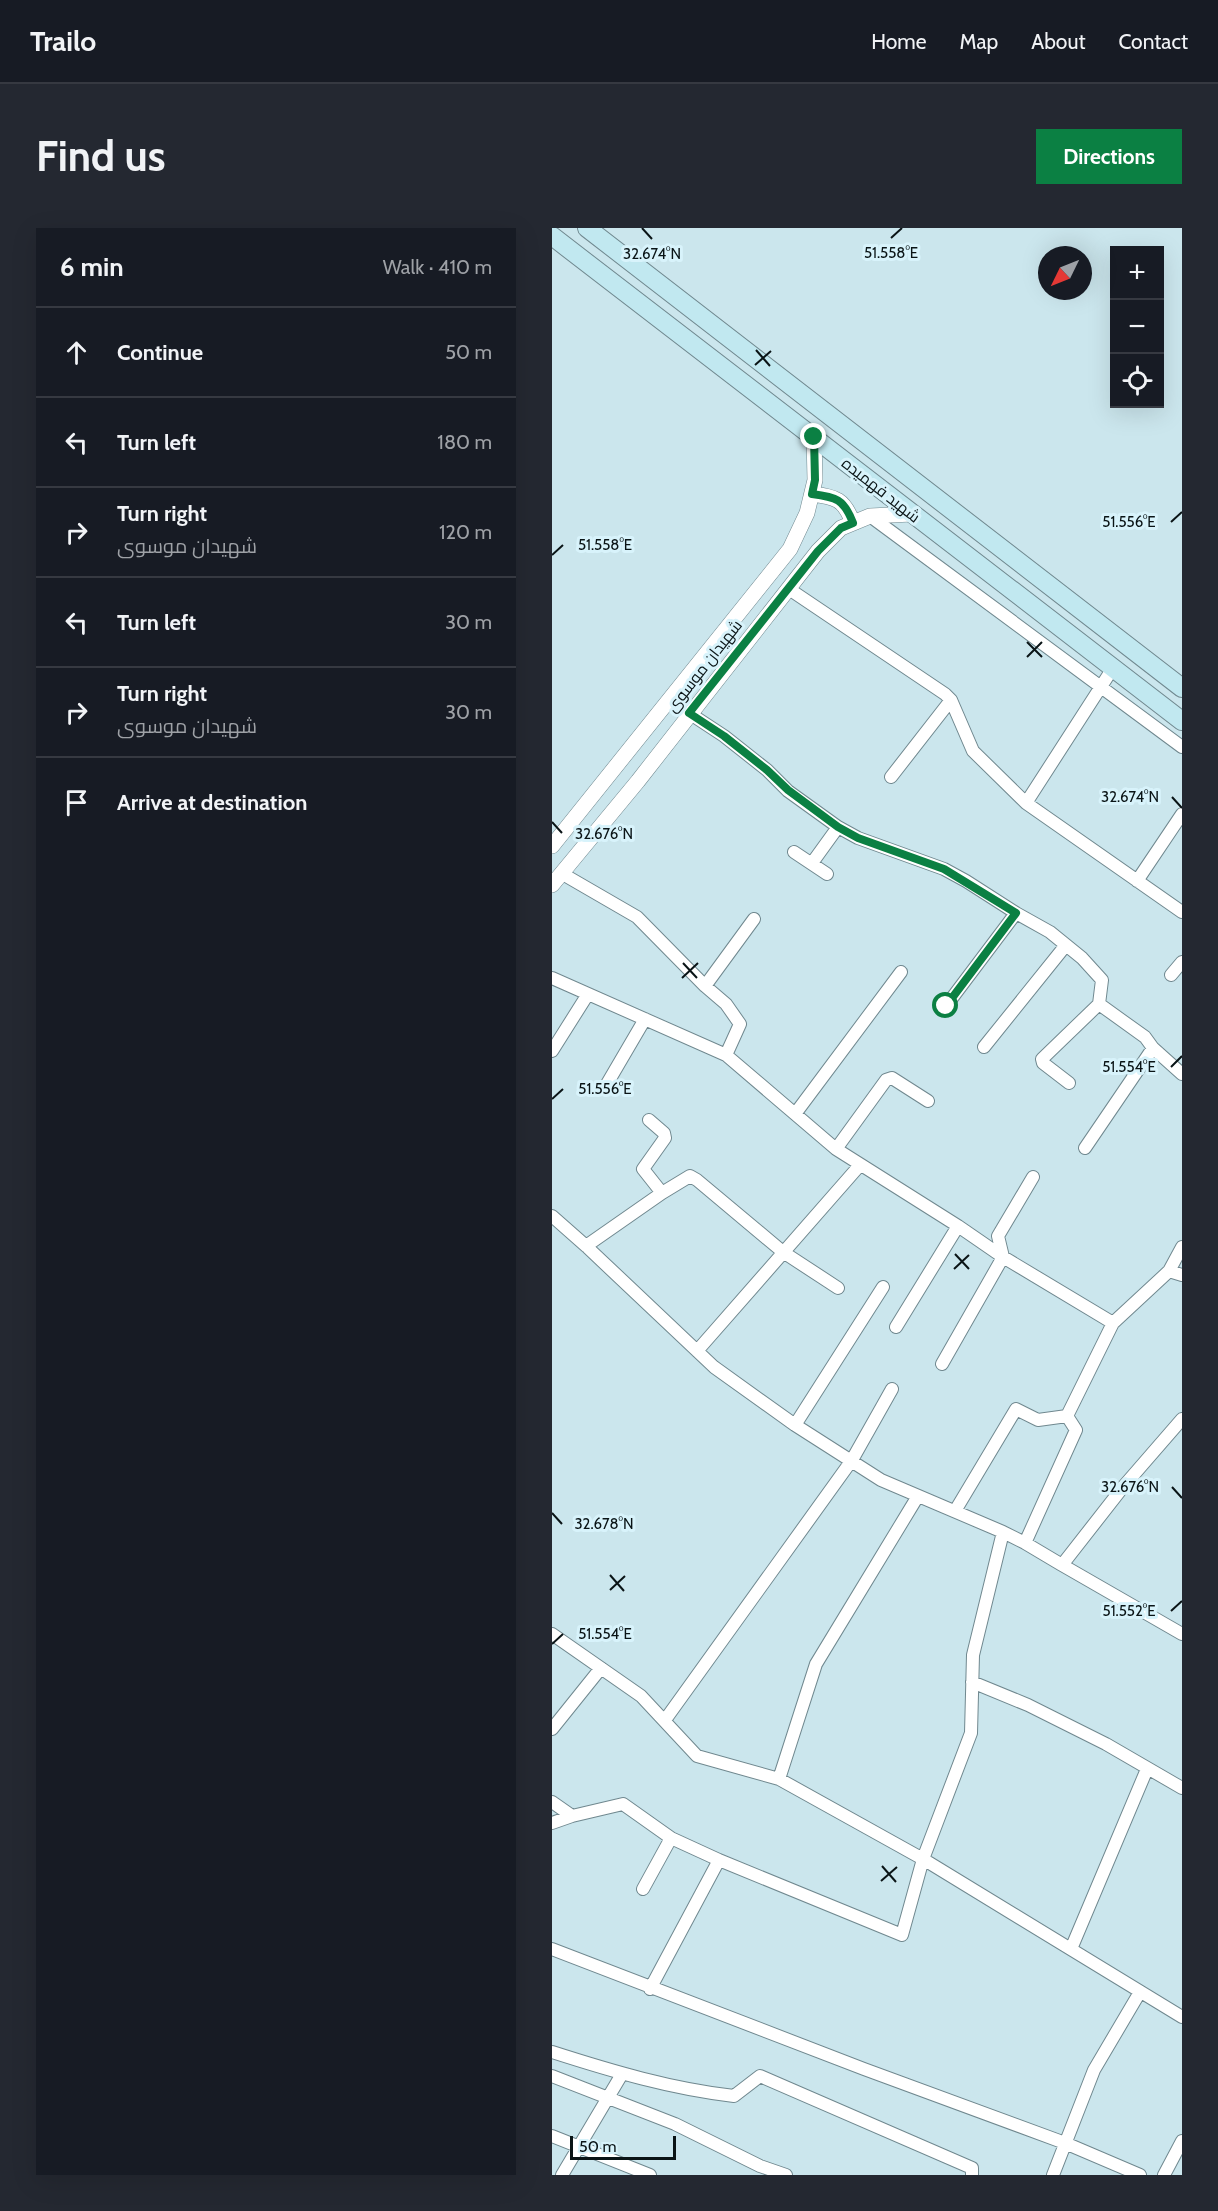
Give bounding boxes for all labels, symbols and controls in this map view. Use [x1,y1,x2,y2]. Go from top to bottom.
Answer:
text: Trailo [30,24,96,58]
text: Home [871,29,927,54]
text: Map [960,29,998,54]
text: About [1031,29,1085,54]
text: Contact [1118,29,1188,54]
button: Directions [1036,129,1182,184]
text: Find us [36,130,165,182]
text: 51.558°E [864,244,918,262]
text: 32.674°N [623,245,681,263]
north arrow [1038,246,1092,300]
map controls [1110,246,1164,408]
button: + [1110,246,1164,300]
text: 6 min [60,251,124,283]
text: Walk · 410 m [383,255,492,279]
button: − [1110,300,1164,354]
icon: ahead [60,336,93,369]
text: Continue [117,339,203,366]
text: 50 m [445,340,492,364]
button: locate [1110,354,1164,408]
route end [800,423,826,449]
icon: left [60,426,93,459]
text: Turn left [117,429,196,456]
text: 180 m [437,430,492,454]
street label: شهید فهمیده [837,453,924,527]
text: Turn right [117,500,207,527]
text: 51.556°E [1102,513,1156,531]
icon: right [60,516,93,549]
text: 120 m [439,520,492,544]
text: شهیدان موسوی [117,534,257,558]
text: 51.558°E [578,536,632,554]
icon: left [60,606,93,639]
text: Turn left [117,609,196,636]
text: 30 m [445,610,492,634]
street label: شهیدان موسوی [662,616,747,717]
text: Turn right [117,680,207,707]
icon: right [60,696,93,729]
text: 30 m [445,700,492,724]
text: شهیدان موسوی [117,714,257,738]
icon: arrive [60,786,93,819]
text: 32.674°N [1101,788,1159,806]
text: Arrive at destination [117,789,307,816]
text: 32.676°N [575,825,633,843]
route start [932,992,958,1018]
text: 51.554°E [1102,1058,1156,1076]
text: 51.556°E [578,1080,632,1098]
text: 32.676°N [1101,1478,1159,1496]
text: 32.678°N [574,1515,634,1533]
text: 51.552°E [1103,1602,1155,1620]
text: 51.554°E [578,1625,632,1643]
scale bar [570,2133,676,2160]
text: 50 m [579,2137,616,2156]

